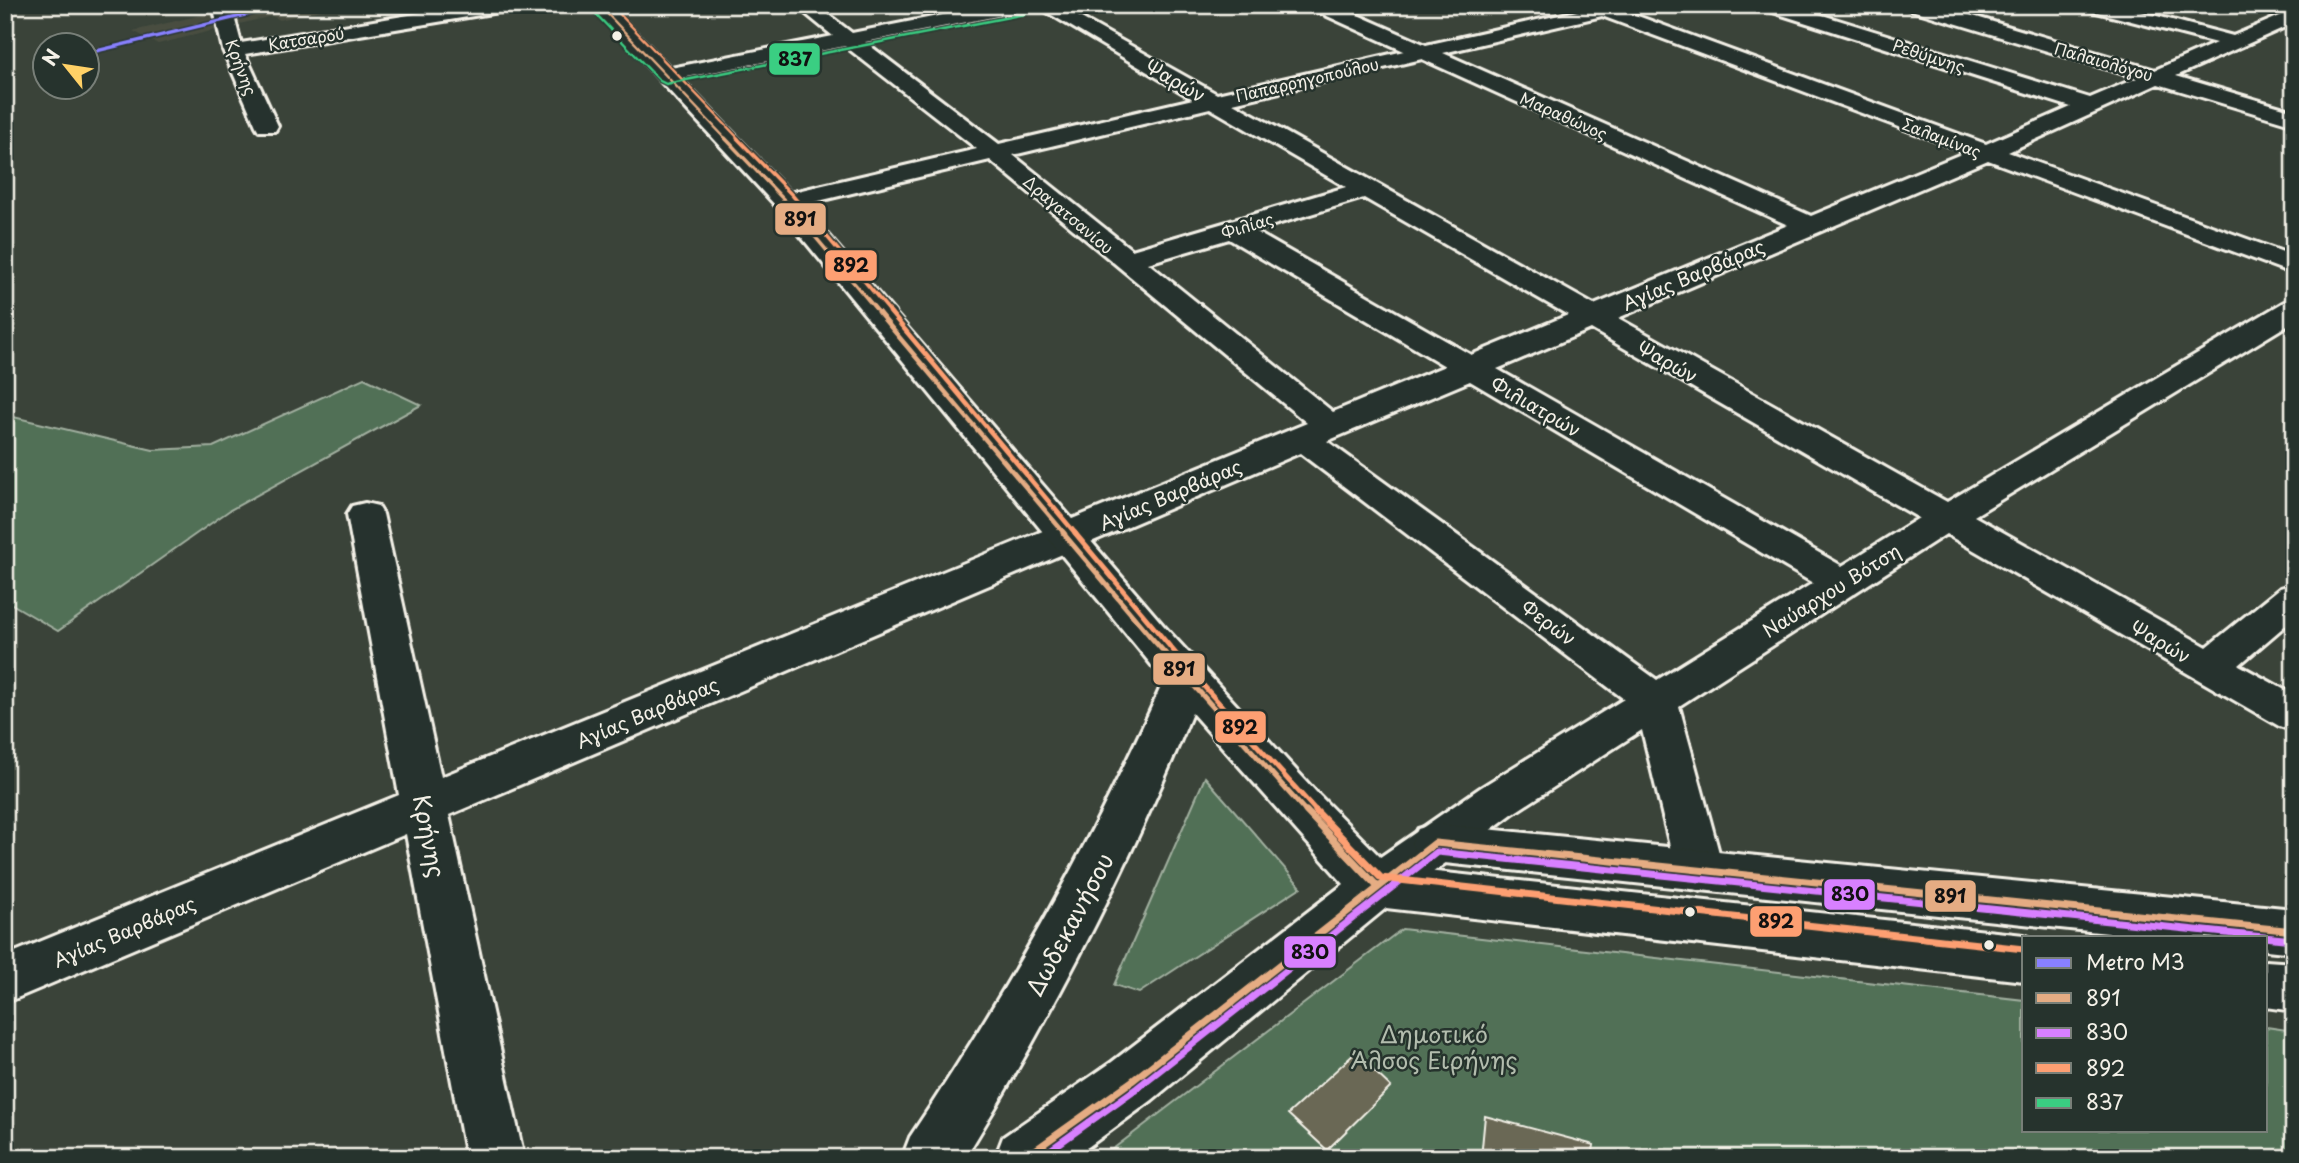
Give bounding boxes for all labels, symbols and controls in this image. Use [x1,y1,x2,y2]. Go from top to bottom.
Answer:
street label: Κατσαρού [266,20,346,56]
unlabelled marker [610,29,624,43]
north arrow [32,32,102,102]
street label: Ρεθύμνης [1890,32,1968,78]
street label: Κρήνης [220,35,264,99]
street label: Παλαιολόγου [2052,35,2156,87]
line badge: 837 [768,42,821,76]
text: N [35,43,66,71]
text: 837 [778,44,812,72]
street label: Παπαρρηγοπούλου [1233,51,1381,107]
street label: Ψαρών [1141,52,1211,108]
street label: Μαραθώνος [1517,85,1611,145]
street label: Σαλαμίνας [1899,111,1985,163]
street label: Δραγατσανίου [1019,169,1119,259]
line badge: 891 [774,202,827,236]
text: 891 [784,204,816,232]
street label: Φιλίας [1218,206,1276,244]
street label: Αγίας Βαρβάρας [1617,231,1769,317]
line badge: 892 [824,249,878,282]
text: 892 [833,250,869,278]
street label: Ψαρών [1633,333,1703,389]
street label: Φιλιατρών [1486,369,1586,443]
street label: Αγίας Βαρβάρας [1094,451,1246,537]
street label: Ναύαρχου Βότση [1757,536,1905,644]
street label: Φερών [1516,592,1582,652]
street label: Ψαρών [2126,613,2196,669]
line badge: 891 [1152,652,1206,686]
text: 891 [1163,654,1195,682]
street label: Αγίας Βαρβάρας [571,669,723,755]
line badge: 892 [1214,710,1267,744]
text: 892 [1222,712,1258,740]
street label: Κρήνης [405,792,455,881]
street label: Δωδεκανήσου [1017,846,1121,1002]
line badge: 830 [1823,878,1876,911]
text: 830 [1831,879,1869,907]
line badge: 891 [1924,879,1977,913]
text: 891 [1934,881,1966,909]
street label: Αγίας Βαρβάρας [48,888,200,974]
unlabelled marker [1683,905,1697,919]
line badge: 892 [1749,905,1803,938]
text: 892 [1758,906,1794,934]
line badge: 830 [1283,935,1337,969]
legend [2022,936,2268,1132]
text: 830 [1291,937,1329,965]
unlabelled marker [1982,938,1996,952]
text: Metro Μ3 [2086,945,2185,977]
text: 891 [2086,981,2121,1013]
text: 830 [2086,1015,2128,1047]
park label: Δημοτικό Άλσος Ειρήνης [1351,1016,1518,1077]
text: 892 [2086,1051,2125,1083]
text: 837 [2086,1085,2123,1117]

